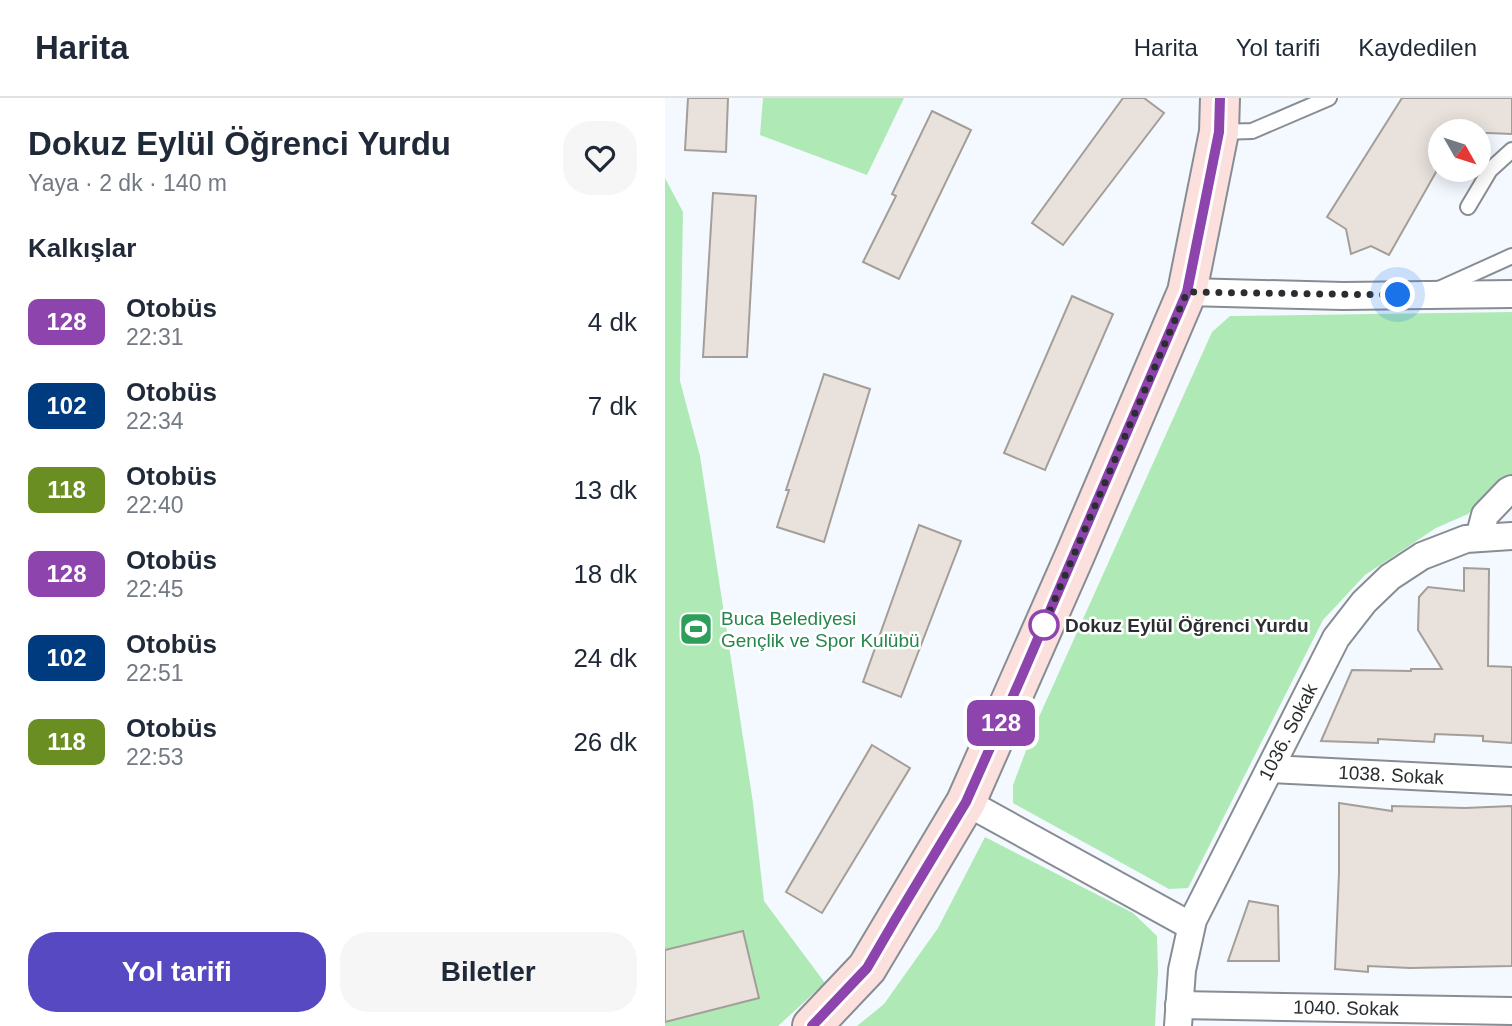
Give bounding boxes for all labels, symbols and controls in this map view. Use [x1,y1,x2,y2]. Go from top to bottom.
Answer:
text: Harita [35,29,129,66]
text: Harita [1134,34,1198,61]
text: Yol tarifi [1236,34,1320,61]
text: Kaydedilen [1358,34,1477,61]
north arrow [1428,119,1491,182]
map controls [1428,119,1491,182]
button: heart [563,121,637,195]
text: Dokuz Eylül Öğrenci Yurdu [28,125,451,162]
text: Yaya · 2 dk · 140 m [28,170,227,196]
text: Kalkışlar [28,233,136,263]
your location [1380,277,1415,312]
text: Otobüs [126,293,217,323]
text: 4 dk [588,307,637,337]
text: 128 [46,308,87,335]
text: 22:31 [126,324,184,350]
text: Otobüs [126,377,217,407]
text: 7 dk [588,391,637,421]
text: 102 [46,392,87,419]
text: 22:34 [126,408,184,434]
text: Otobüs [126,461,217,491]
text: 13 dk [573,475,637,505]
text: 118 [47,476,86,503]
text: 22:40 [126,492,184,518]
text: Otobüs [126,545,217,575]
text: 18 dk [573,559,637,589]
text: 128 [46,560,87,587]
text: 22:45 [126,576,184,602]
place label: Buca Belediyesi Gençlik ve Spor Kulübü [721,608,920,651]
sports icon: Buca Belediyesi Gençlik ve Spor Kulübü [677,610,715,648]
marker: Dokuz Eylül Öğrenci Yurdu [1029,610,1059,640]
place label: Dokuz Eylül Öğrenci Yurdu [1065,615,1309,636]
text: Otobüs [126,629,217,659]
text: 24 dk [573,643,637,673]
text: 102 [46,644,87,671]
text: 22:51 [126,660,184,686]
street label: 1036. Sokak [1255,680,1322,784]
line badge: 128 [961,700,1041,746]
text: 128 [981,709,1021,736]
text: Otobüs [126,713,217,743]
text: 26 dk [573,727,637,757]
text: 118 [47,728,86,755]
text: 22:53 [126,744,184,770]
street label: 1038. Sokak [1338,762,1445,788]
button: Yol tarifi [28,932,326,1012]
button: Biletler [340,932,637,1012]
street label: 1040. Sokak [1293,997,1399,1019]

